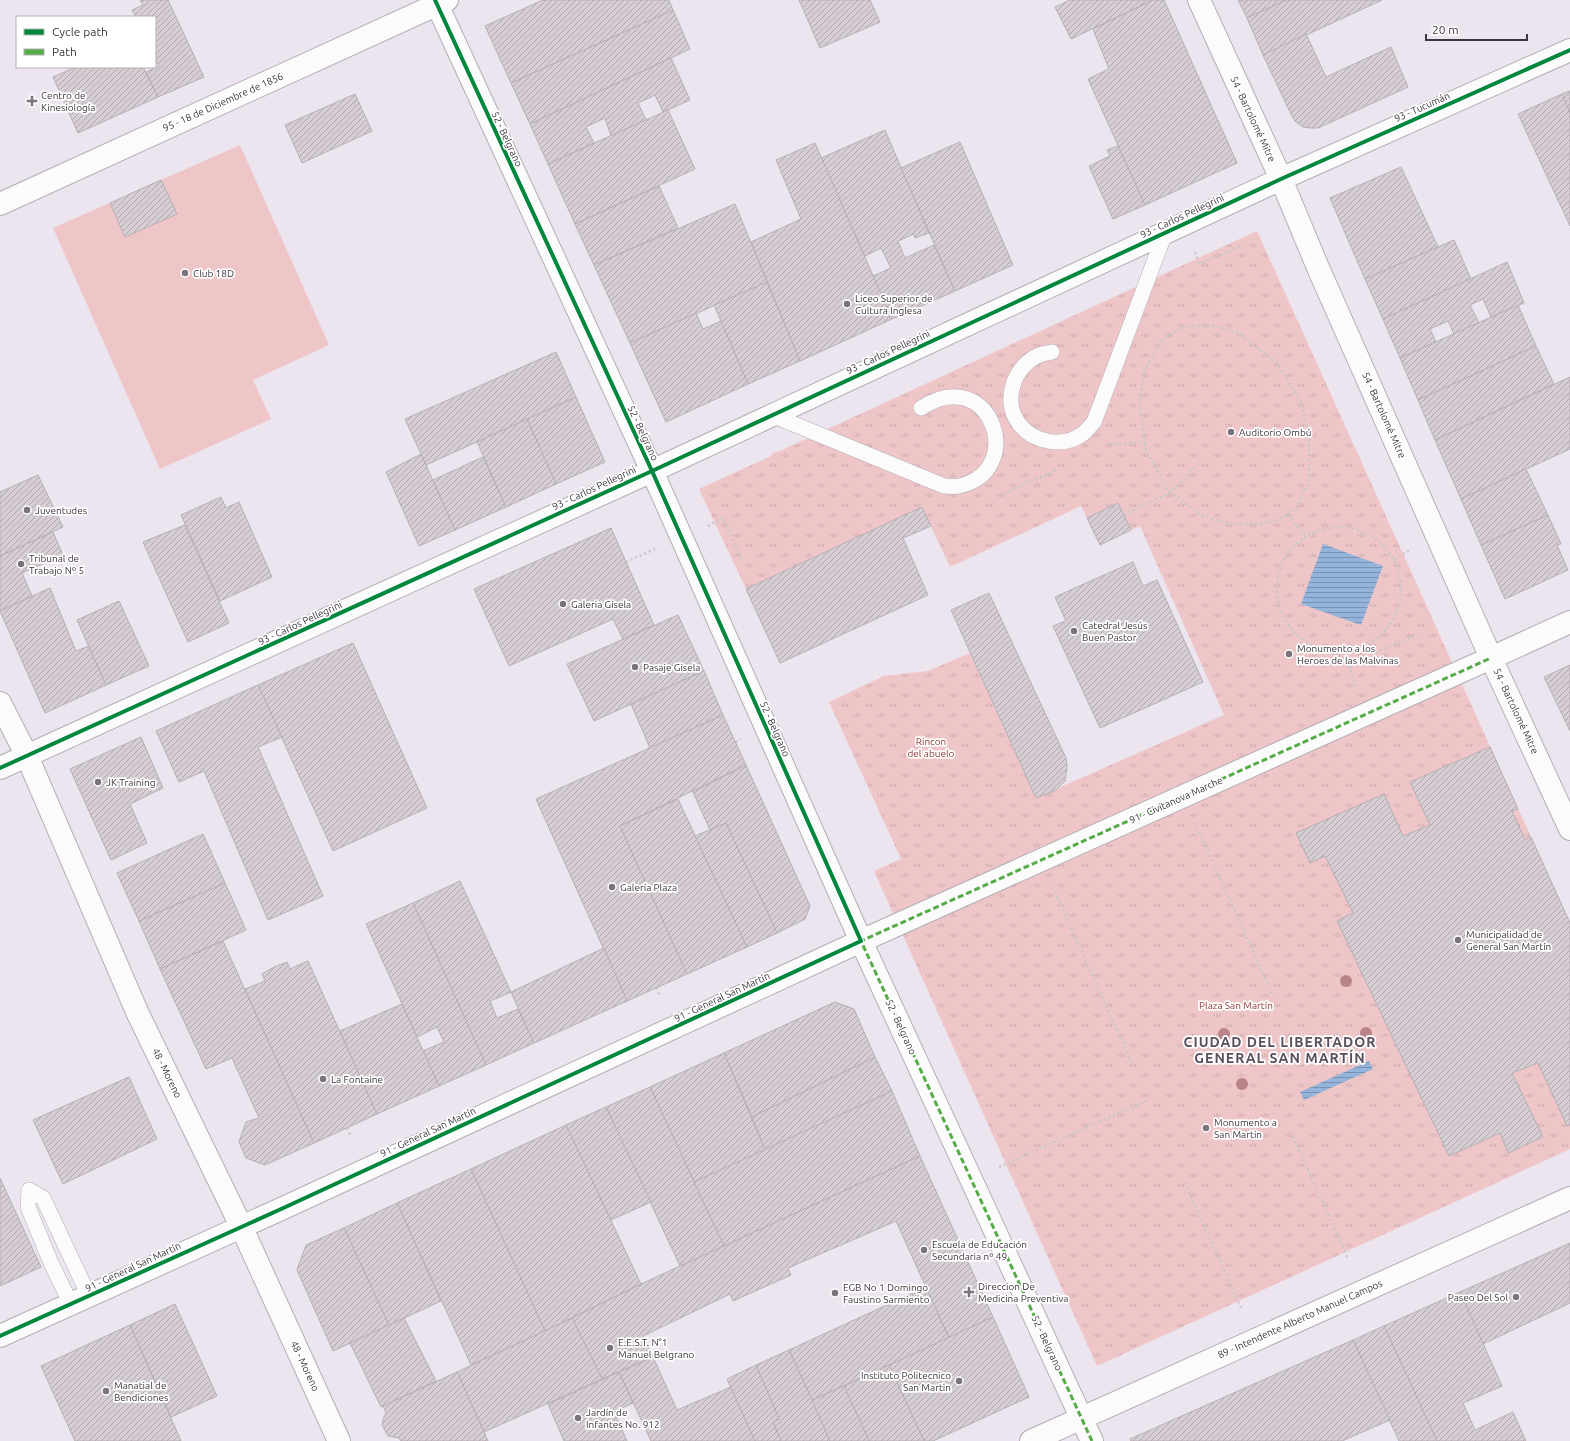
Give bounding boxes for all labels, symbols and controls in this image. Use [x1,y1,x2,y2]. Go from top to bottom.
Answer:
legend [16,16,156,68]
scale bar [1426,16,1527,42]
text: 20 m [1432,23,1459,36]
text: Cycle path [52,25,108,38]
text: Path [52,45,77,58]
street label: 95 - 18 de Diciembre de 1856 [161,70,285,134]
street label: 54 - Bartolomé Mitre [1228,75,1278,163]
place label: Centro de Kinesiología [41,90,95,113]
street label: 93 - Tucumán [1393,90,1451,124]
marker: Centro de Kinesiología [26,95,38,107]
street label: 52 - Belgrano [489,110,525,168]
street label: 93 - Carlos Pellegrini [1138,192,1226,240]
marker: Club 18D [180,268,190,278]
place label: Club 18D [193,268,234,279]
place label: Liceo Superior de Cultura Inglesa [855,293,933,316]
marker: Liceo Superior de Cultura Inglesa [842,299,852,309]
street label: 93 - Carlos Pellegrini [844,328,932,376]
street label: 54 - Bartolomé Mitre [1360,370,1408,460]
street label: 52 - Belgrano [625,404,661,462]
marker: Auditorio Ombú [1226,427,1236,437]
place label: Auditorio Ombú [1239,427,1312,438]
street label: 93 - Carlos Pellegrini [550,464,638,512]
marker: Juventudes [22,505,32,515]
place label: Juventudes [35,505,87,516]
place label: Tribunal de Trabajo Nº 5 [29,553,84,576]
marker: Tribunal de Trabajo Nº 5 [16,559,26,569]
street label: 93 - Carlos Pellegrini [256,599,344,647]
marker: Galeria Gisela [558,599,568,609]
place label: Galeria Gisela [571,599,631,610]
place label: Catedral Jesús Buen Pastor [1082,620,1147,643]
marker: Catedral Jesús Buen Pastor [1069,626,1079,636]
place label: Monumento a los Heroes de las Malvinas [1297,643,1398,666]
marker: Monumento a los Heroes de las Malvinas [1284,649,1294,659]
marker: Pasaje Gisela [630,662,640,672]
place label: Pasaje Gisela [643,662,700,673]
street label: 54 - Bartolomé Mitre [1491,667,1541,755]
street label: 52 - Belgrano [758,700,792,759]
park label: Rincon del abuelo [908,736,955,759]
street label: 91 - Civitanova Marche [1128,774,1224,826]
marker: JK Training [93,777,103,787]
place label: JK Training [106,777,155,788]
marker: Galería Plaza [607,882,617,892]
place label: Galería Plaza [620,882,677,893]
place label: Municipalidad de General San Martín [1466,929,1551,952]
marker: Municipalidad de General San Martín [1453,935,1463,945]
street label: 91 - General San Martín [673,970,771,1024]
street label: 52 - Belgrano [883,998,919,1056]
park label: Plaza San Martín [1199,1000,1273,1011]
district label: CIUDAD DEL LIBERTADOR GENERAL SAN MARTÍN [1184,1034,1377,1066]
street label: 48 - Moreno [150,1046,184,1100]
marker: La Fontaine [318,1074,328,1084]
place label: La Fontaine [331,1074,383,1085]
street label: 91 - General San Martín [379,1105,477,1159]
place label: Monumento a San Martin [1214,1117,1277,1140]
marker: Monumento a San Martin [1201,1123,1211,1133]
place label: Escuela de Educación Secundaria nº 49 [932,1239,1027,1262]
street label: 91 - General San Martín [84,1240,182,1294]
marker: Escuela de Educación Secundaria nº 49 [919,1245,929,1255]
street label: 89 - Intendente Alberto Manuel Campos [1216,1278,1384,1360]
place label: Direccion De Medicina Preventiva [978,1281,1068,1304]
place label: EGB No 1 Domingo Faustino Sarmiento [843,1282,930,1305]
marker: Direccion De Medicina Preventiva [963,1286,975,1298]
marker: EGB No 1 Domingo Faustino Sarmiento [830,1288,840,1298]
place label: Paseo Del Sol [1448,1292,1508,1303]
marker: Paseo Del Sol [1511,1292,1521,1302]
street label: 52 - Belgrano [1029,1314,1065,1372]
place label: E.E.S.T. N°1 Manuel Belgrano [618,1337,695,1360]
street label: 48 - Moreno [289,1339,321,1393]
marker: E.E.S.T. N°1 Manuel Belgrano [605,1343,615,1353]
place label: Instituto Politecnico San Martin [861,1370,951,1393]
marker: Instituto Politecnico San Martin [954,1376,964,1386]
place label: Manatial de Bendiciones [114,1380,168,1403]
marker: Manatial de Bendiciones [101,1386,111,1396]
place label: Jardín de Infantes No. 912 [586,1407,660,1430]
marker: Jardín de Infantes No. 912 [573,1413,583,1423]

